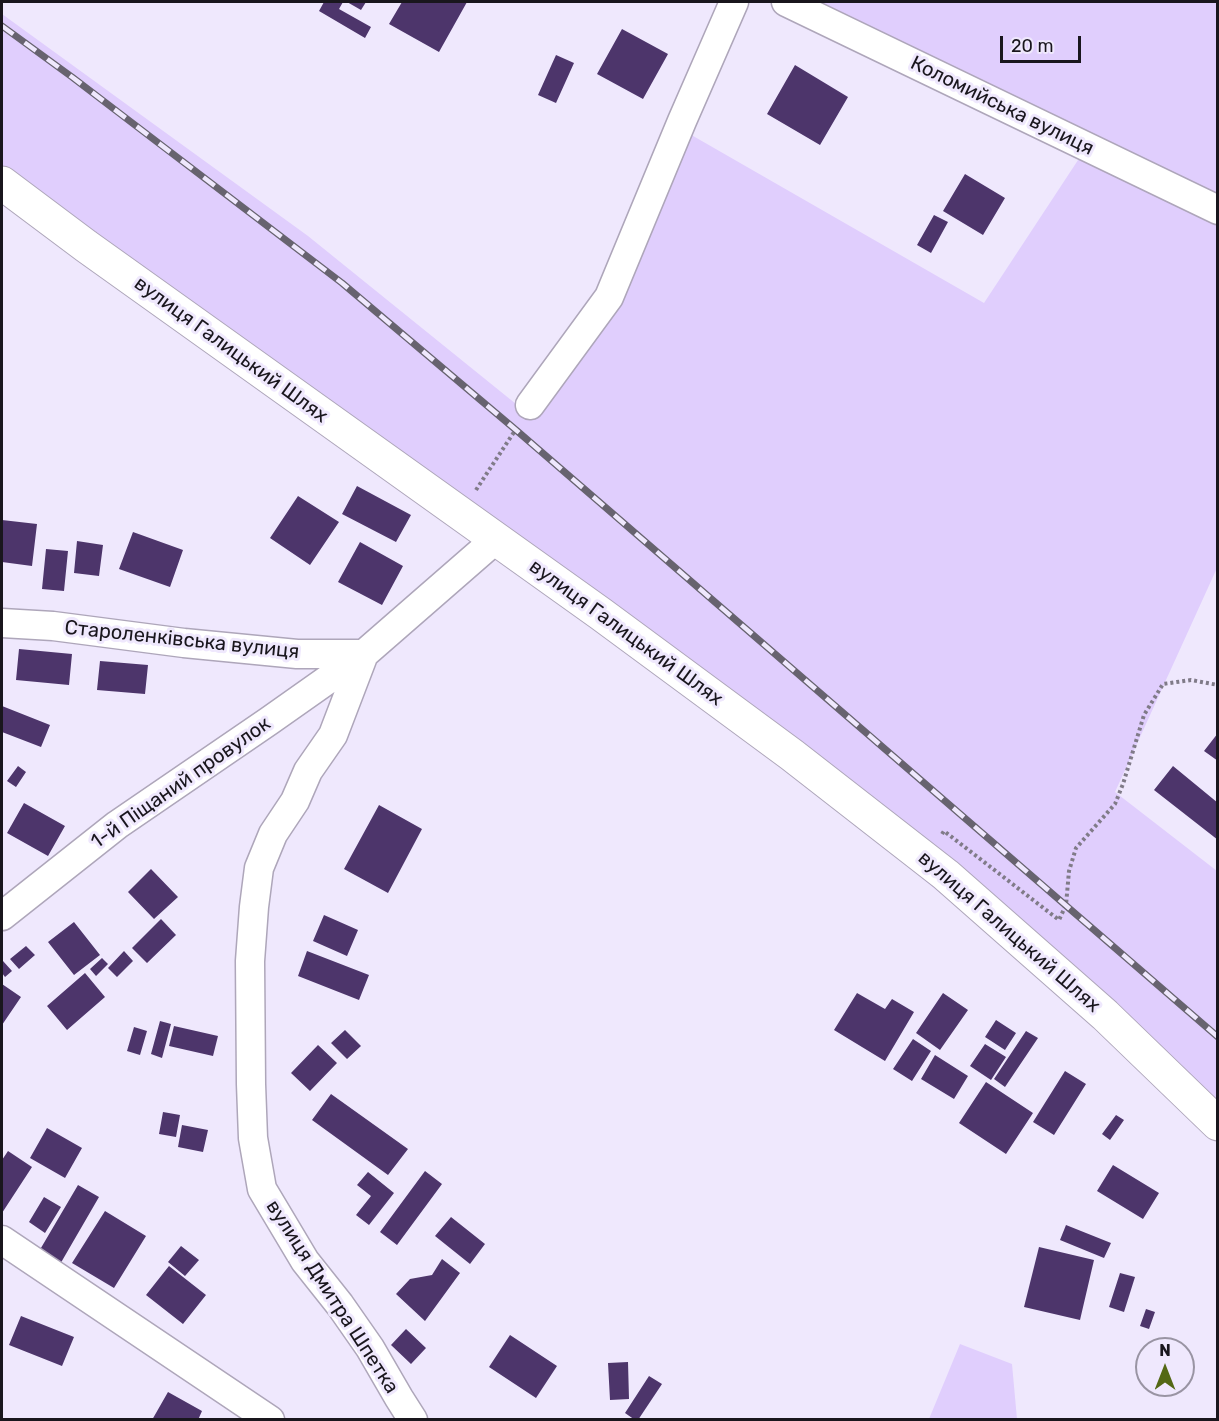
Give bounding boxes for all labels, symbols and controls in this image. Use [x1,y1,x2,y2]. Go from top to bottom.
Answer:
scale bar [1003,24,1084,62]
text: 20 m [1011,35,1053,57]
street label: Коломийська вулиця [906,51,1098,161]
street label: вулиця Галицький Шлях [129,272,333,428]
street label: вулиця Галицький Шлях [524,555,728,711]
street label: Староленківська вулиця [63,616,301,664]
street label: 1-й Піщаний провулок [87,712,275,854]
street label: вулиця Галицький Шлях [913,846,1105,1018]
street label: вулиця Дмитра Шпетка [260,1196,404,1398]
north arrow [1135,1337,1195,1397]
text: N [1159,1341,1171,1360]

